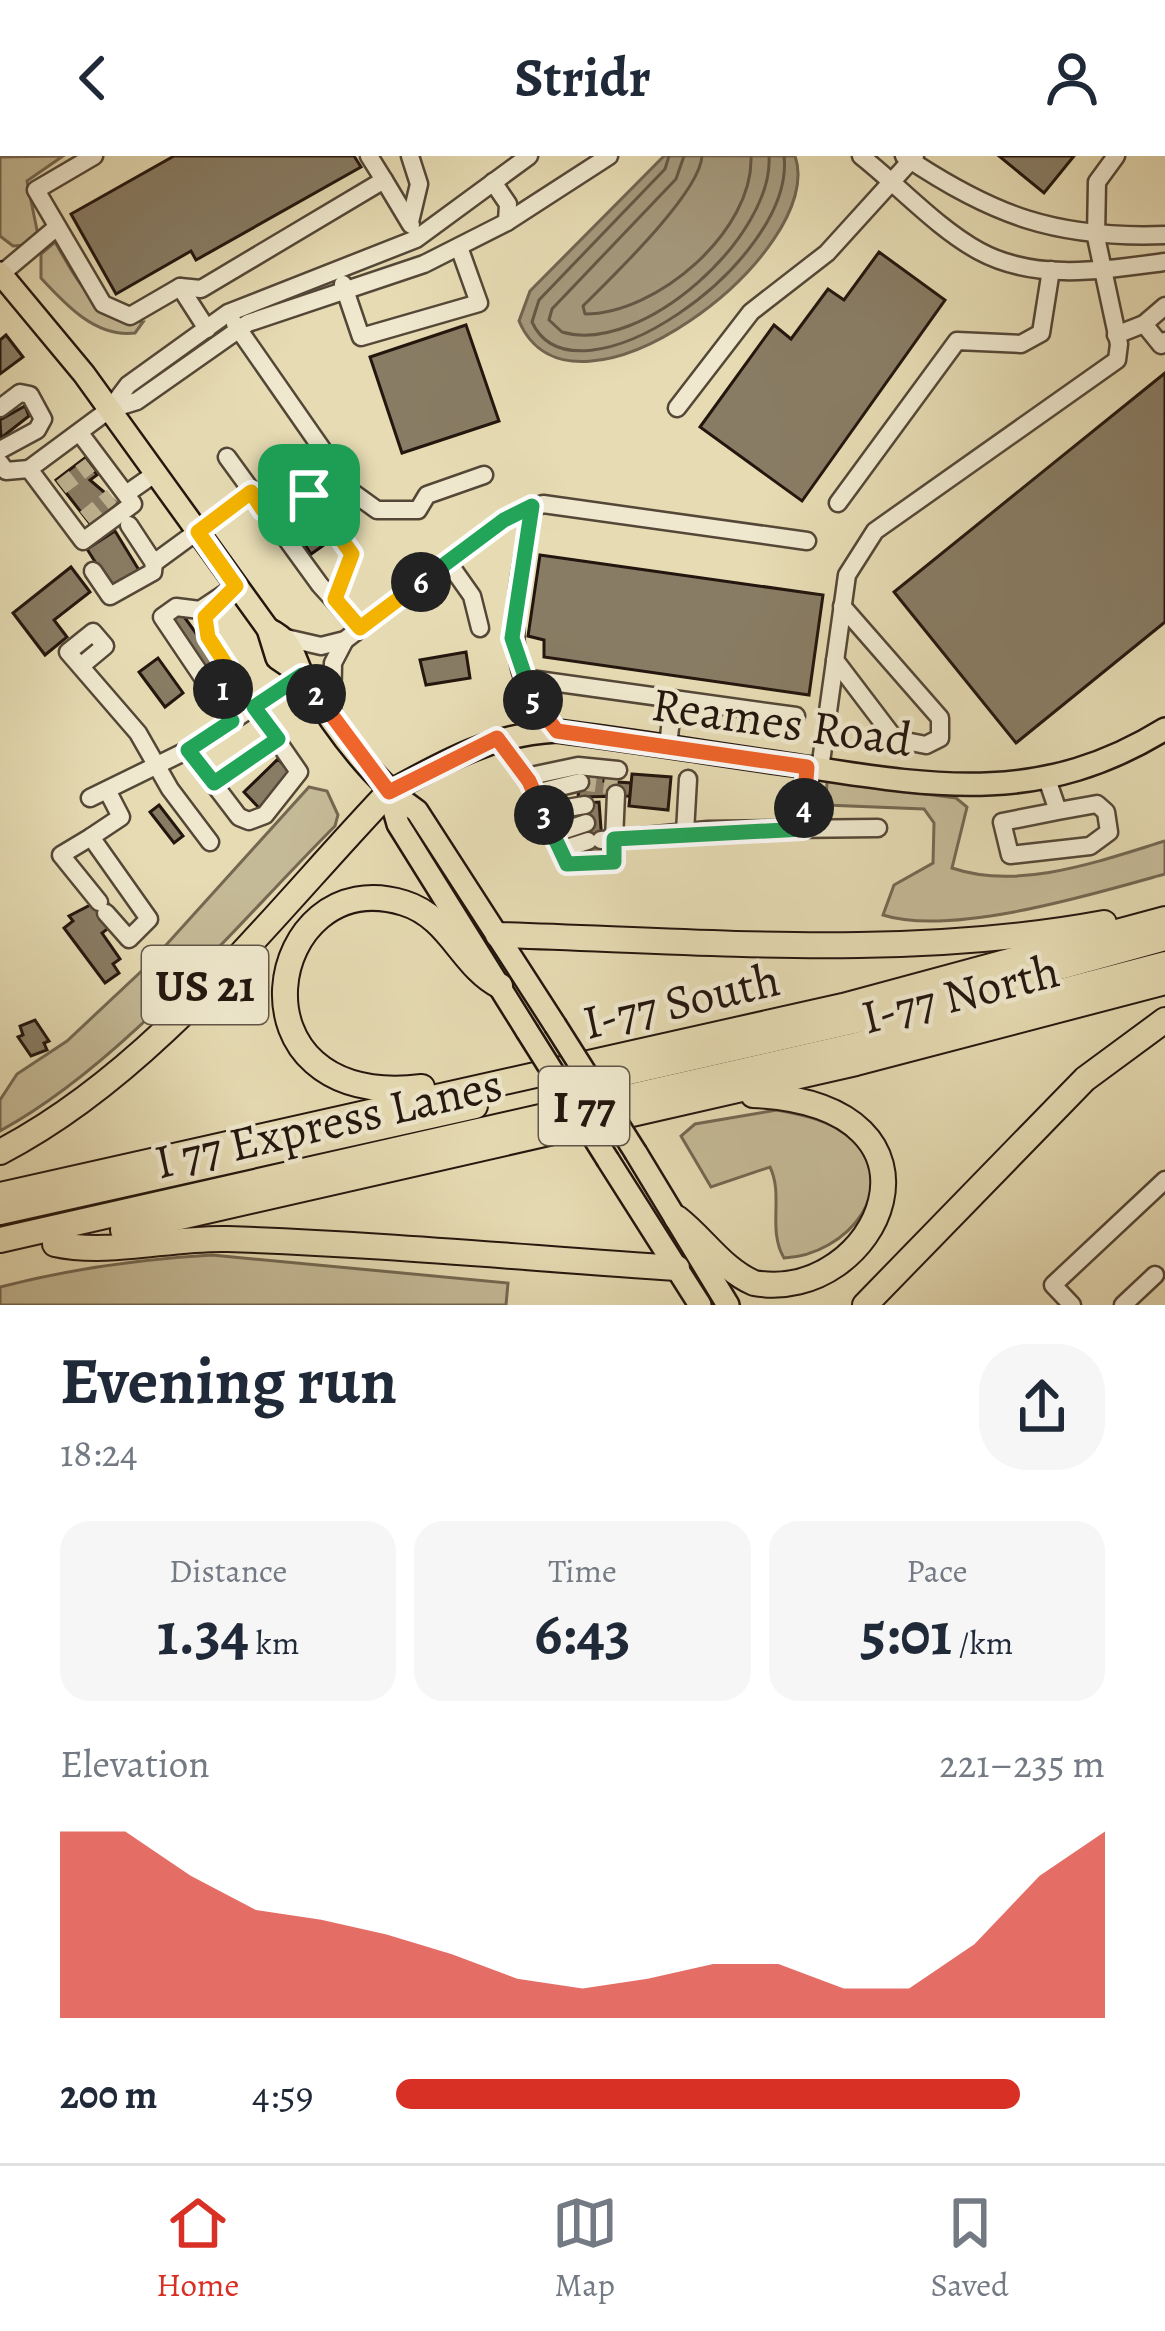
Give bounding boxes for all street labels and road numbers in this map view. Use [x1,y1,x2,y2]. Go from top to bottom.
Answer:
street label: Reames Road [648,671,916,773]
street label: I-77 North [855,938,1066,1050]
road number: US 21 [142,946,268,1024]
street label: I-77 South [576,946,786,1056]
street label: I 77 Express Lanes [148,1051,508,1195]
road number: I 77 [539,1067,629,1145]

